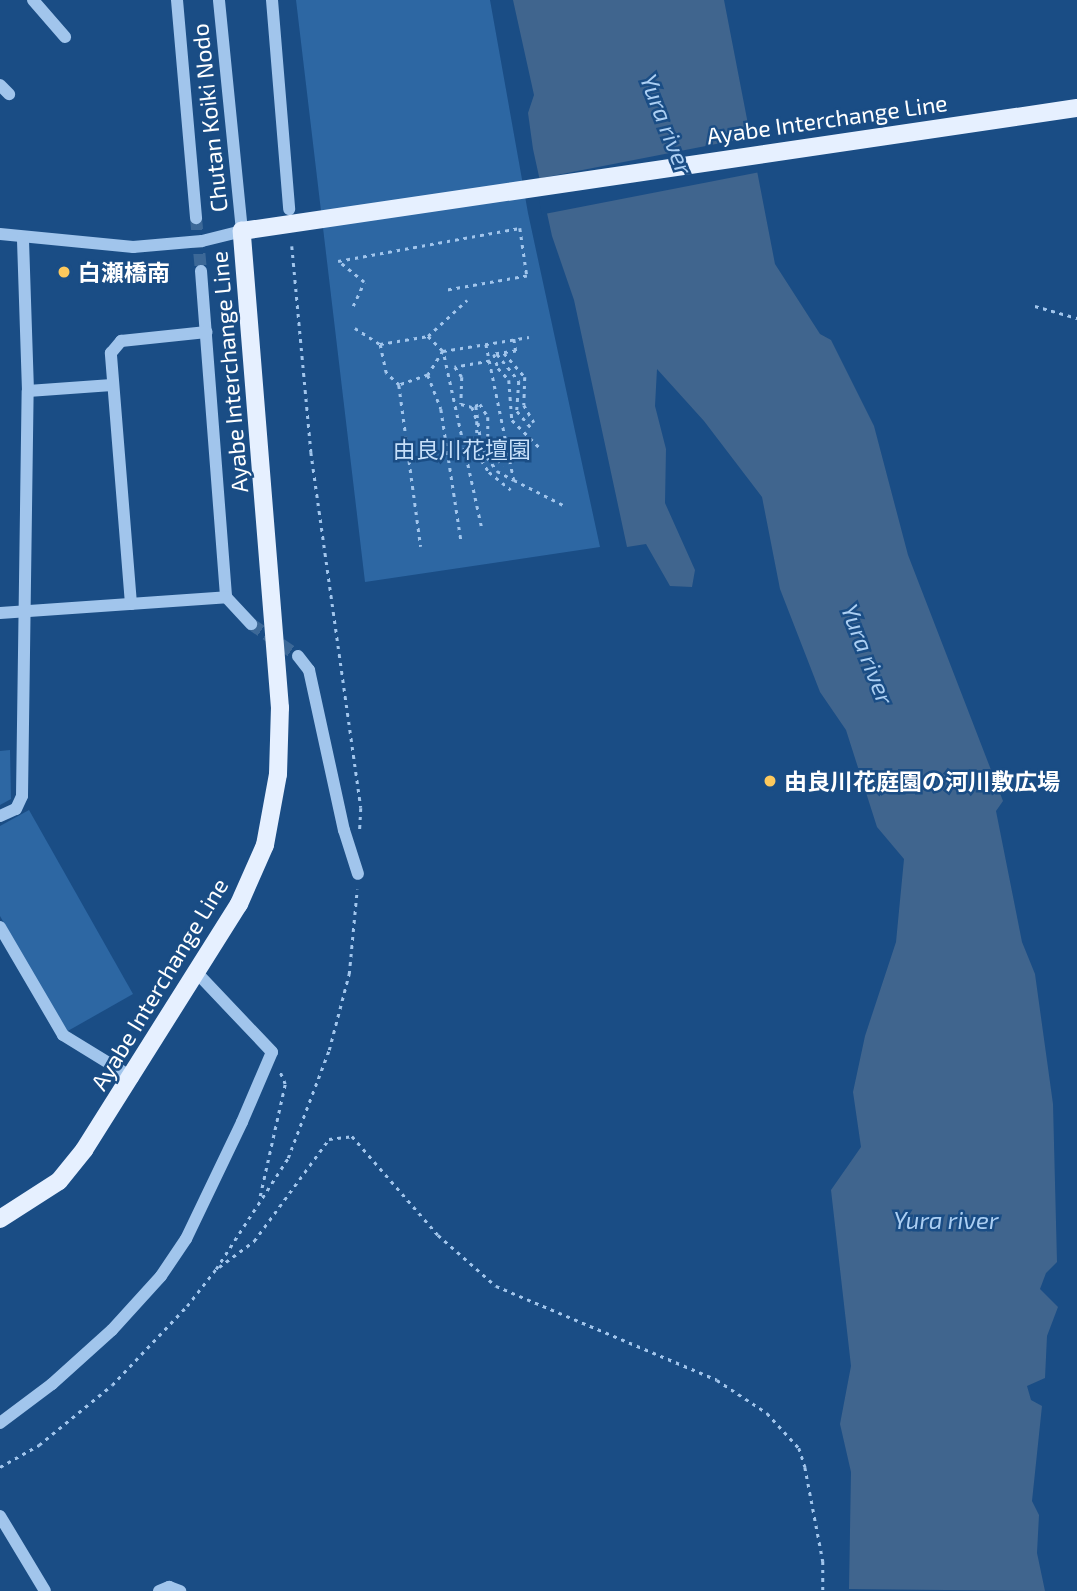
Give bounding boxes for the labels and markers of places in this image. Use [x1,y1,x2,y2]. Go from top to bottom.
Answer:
place label: 白瀬橋南 [78,258,170,286]
marker: 白瀬橋南 [56,264,72,280]
place label: 由良川花庭園の河川敷広場 [784,767,1060,795]
marker: 由良川花庭園の河川敷広場 [762,773,778,789]

